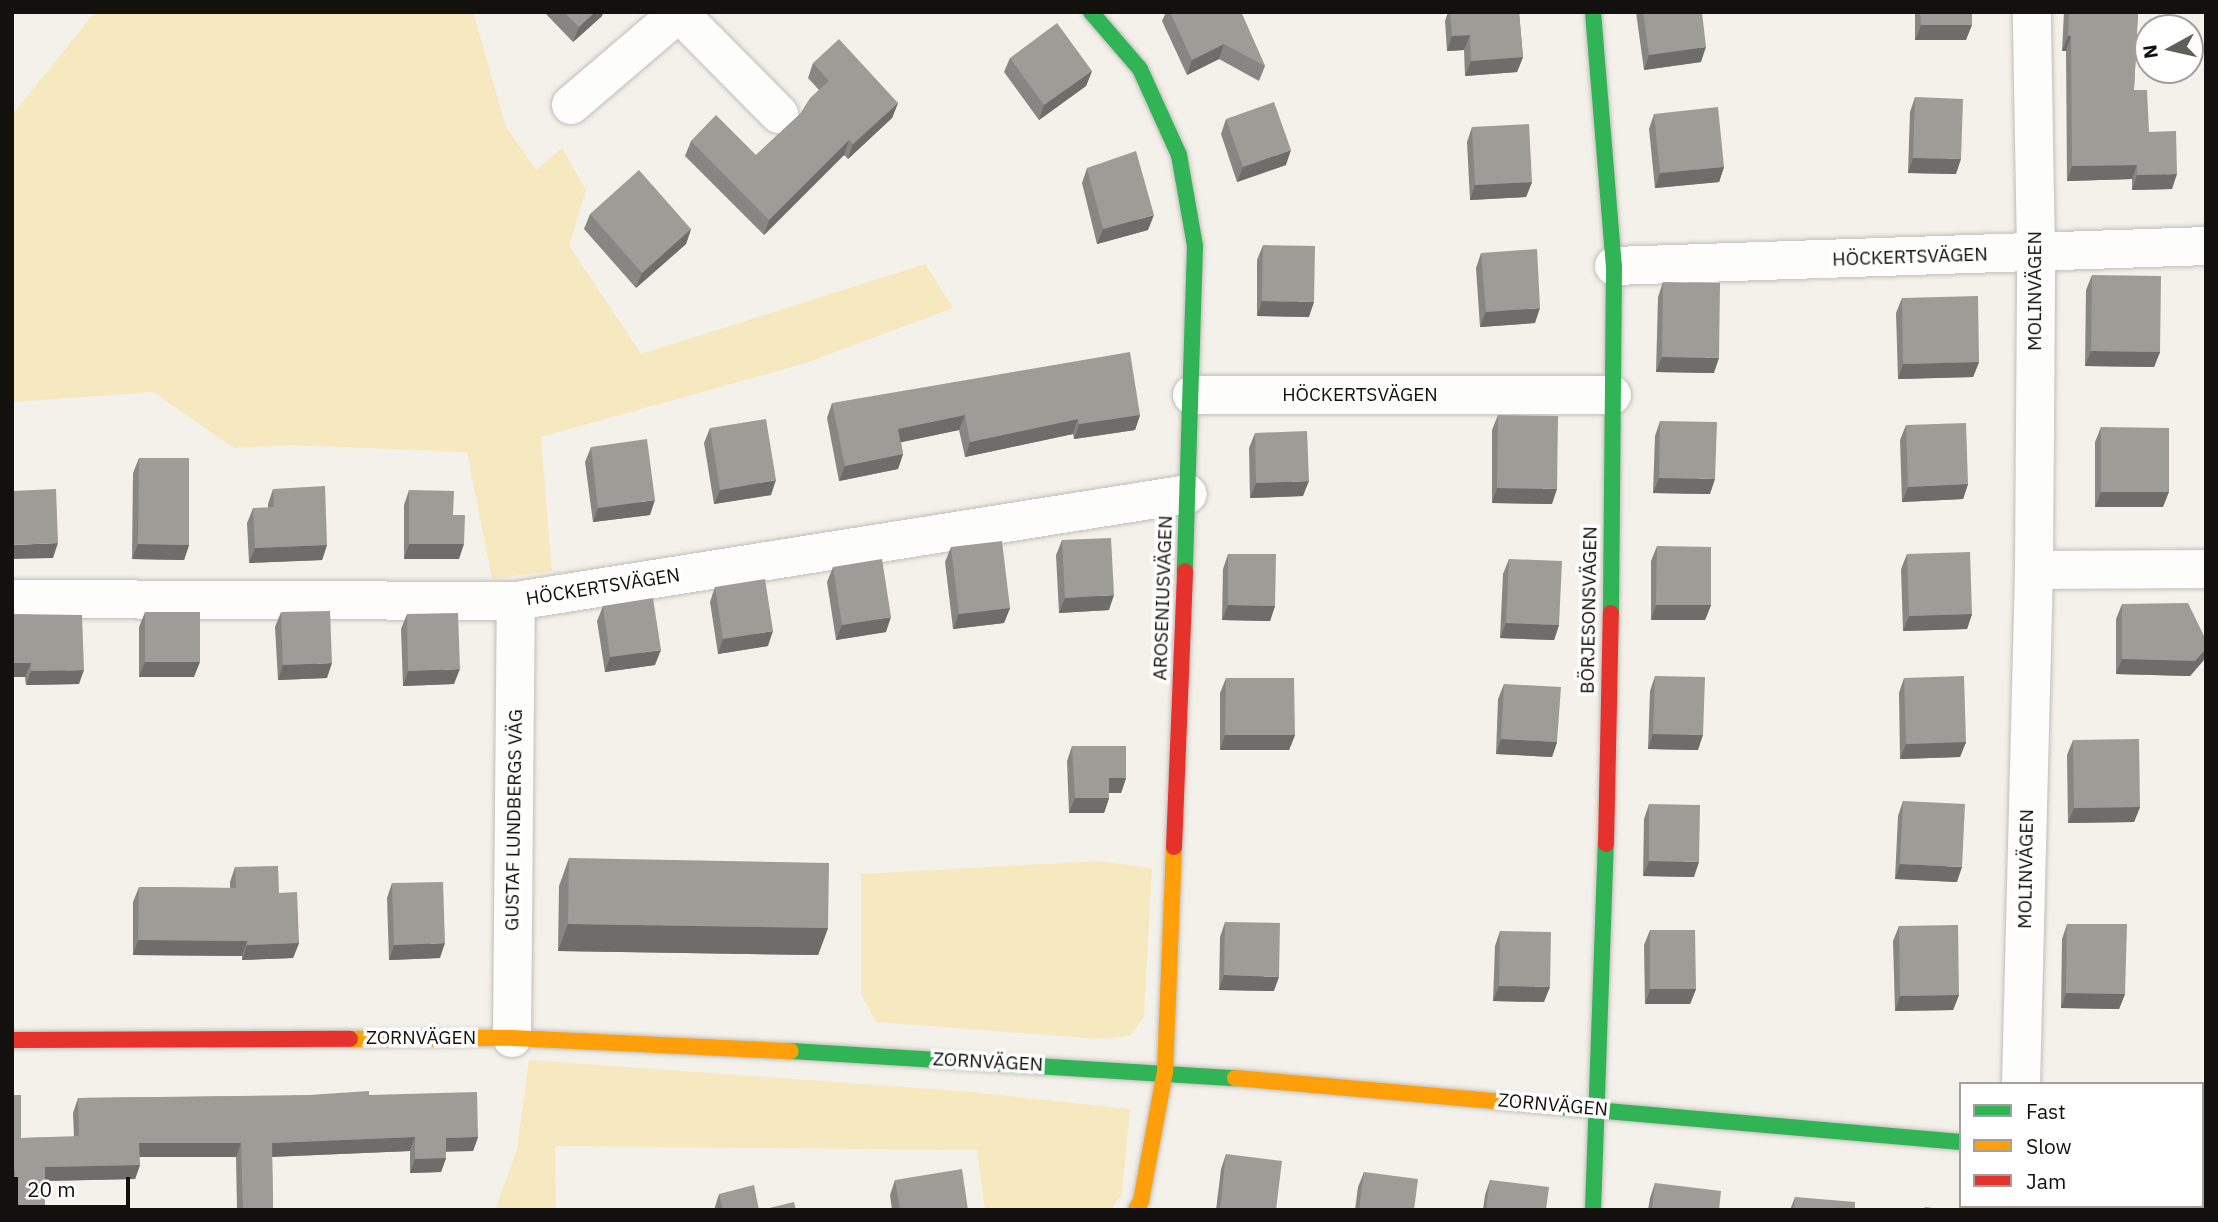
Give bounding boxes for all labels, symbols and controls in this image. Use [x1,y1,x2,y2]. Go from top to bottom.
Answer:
north arrow [2134,14,2204,84]
text: N [2137,43,2163,60]
street label: MOLINVÄGEN [2024,231,2046,351]
street label: HÖCKERTSVÄGEN [1832,243,1988,271]
street label: HÖCKERTSVÄGEN [1282,384,1438,406]
street label: AROSENIUSVÄGEN [1149,515,1177,681]
street label: BÖRJESONSVÄGEN [1576,526,1602,694]
street label: HÖCKERTSVÄGEN [524,564,682,610]
street label: GUSTAF LUNDBERGS VÄG [501,709,527,931]
street label: MOLINVÄGEN [2014,809,2038,929]
street label: ZORNVÄGEN [366,1027,476,1049]
street label: ZORNVÄGEN [932,1048,1044,1076]
legend [1959,1082,2204,1208]
street label: ZORNVÄGEN [1497,1089,1609,1121]
text: Fast [2026,1097,2066,1125]
text: Slow [2026,1132,2072,1160]
scale bar [18,1162,133,1206]
text: Jam [2026,1167,2066,1195]
text: 20 m [27,1175,76,1203]

